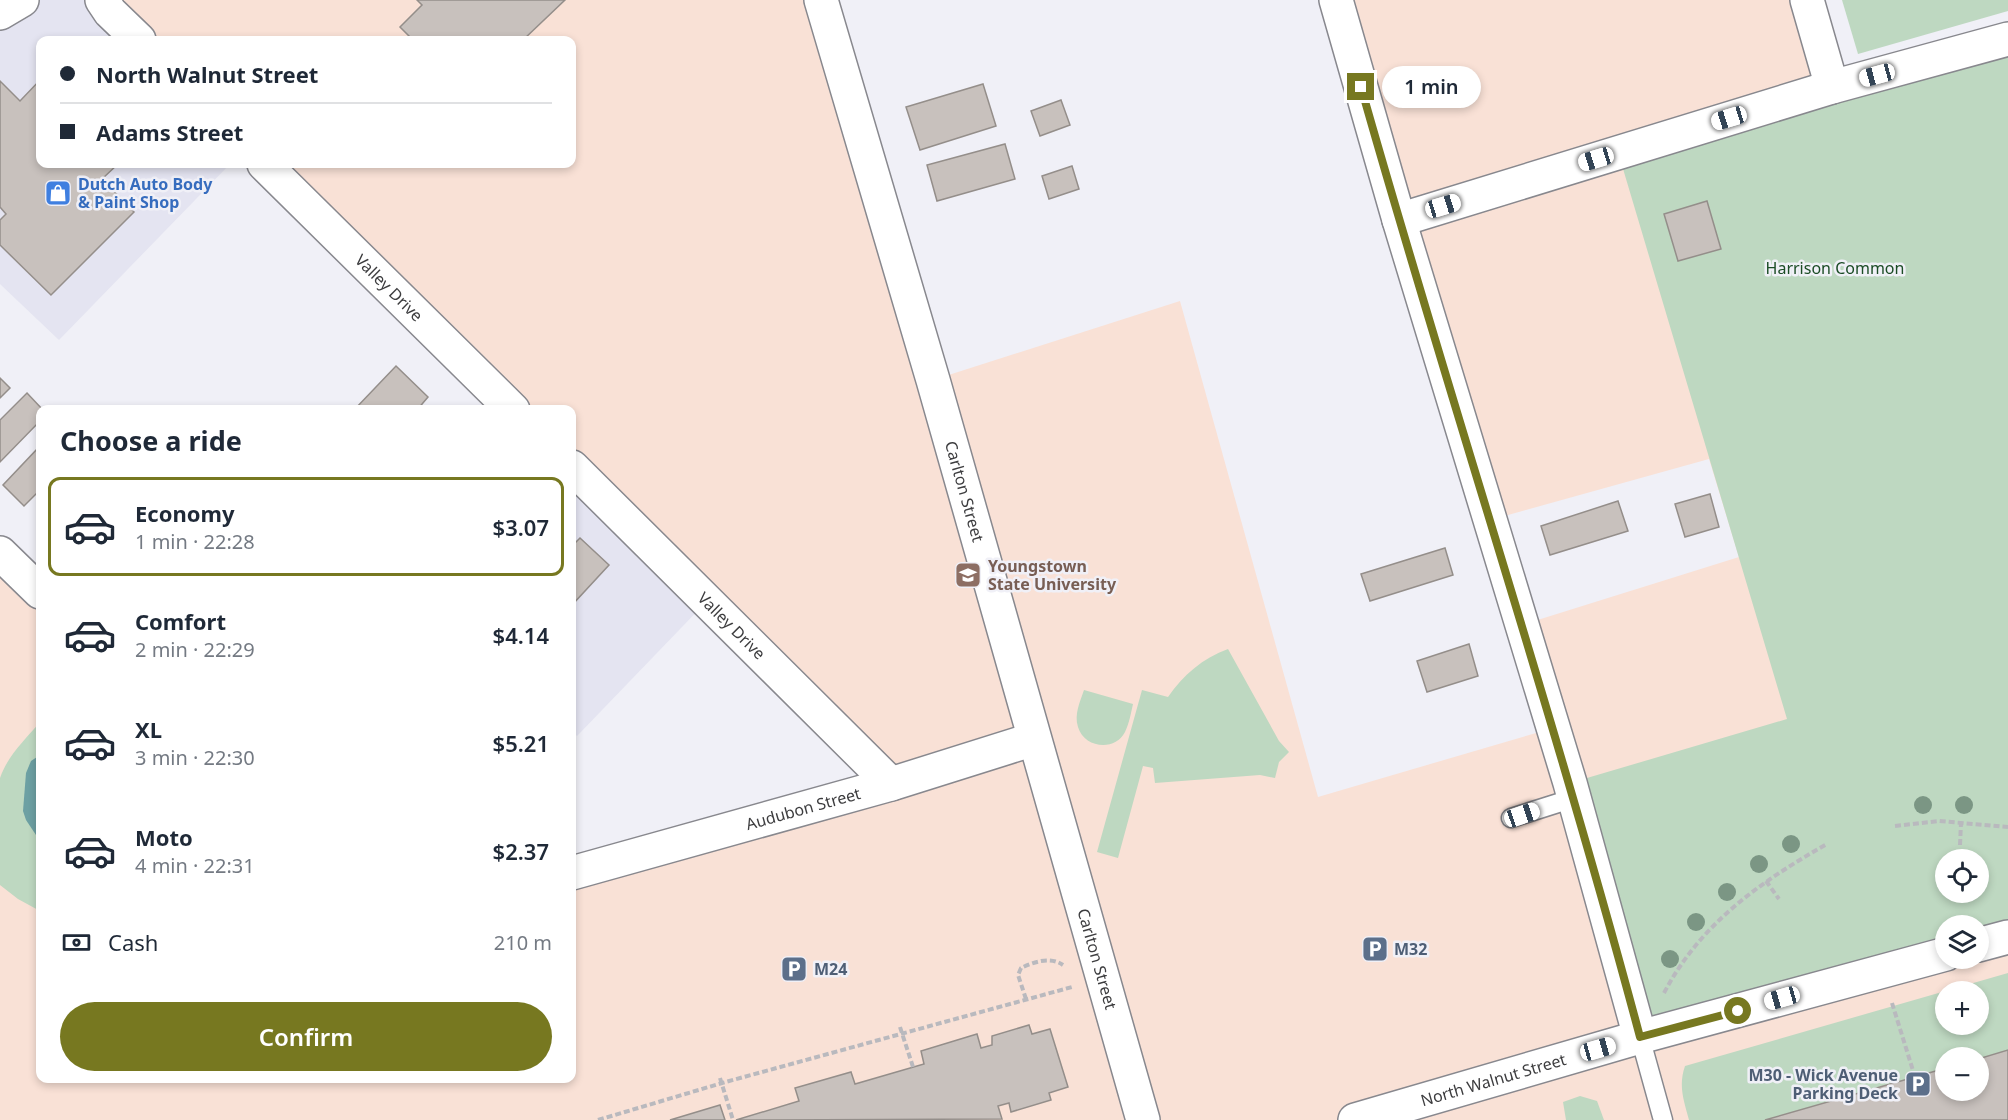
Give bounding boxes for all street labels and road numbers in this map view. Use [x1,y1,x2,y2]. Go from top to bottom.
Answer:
street label: Valley Drive [350,249,428,326]
street label: Carlton Street [940,438,989,545]
street label: Valley Drive [693,587,770,664]
street label: Audubon Street [743,782,863,835]
street label: Carlton Street [1073,906,1122,1012]
street label: North Walnut Street [1418,1048,1569,1111]

